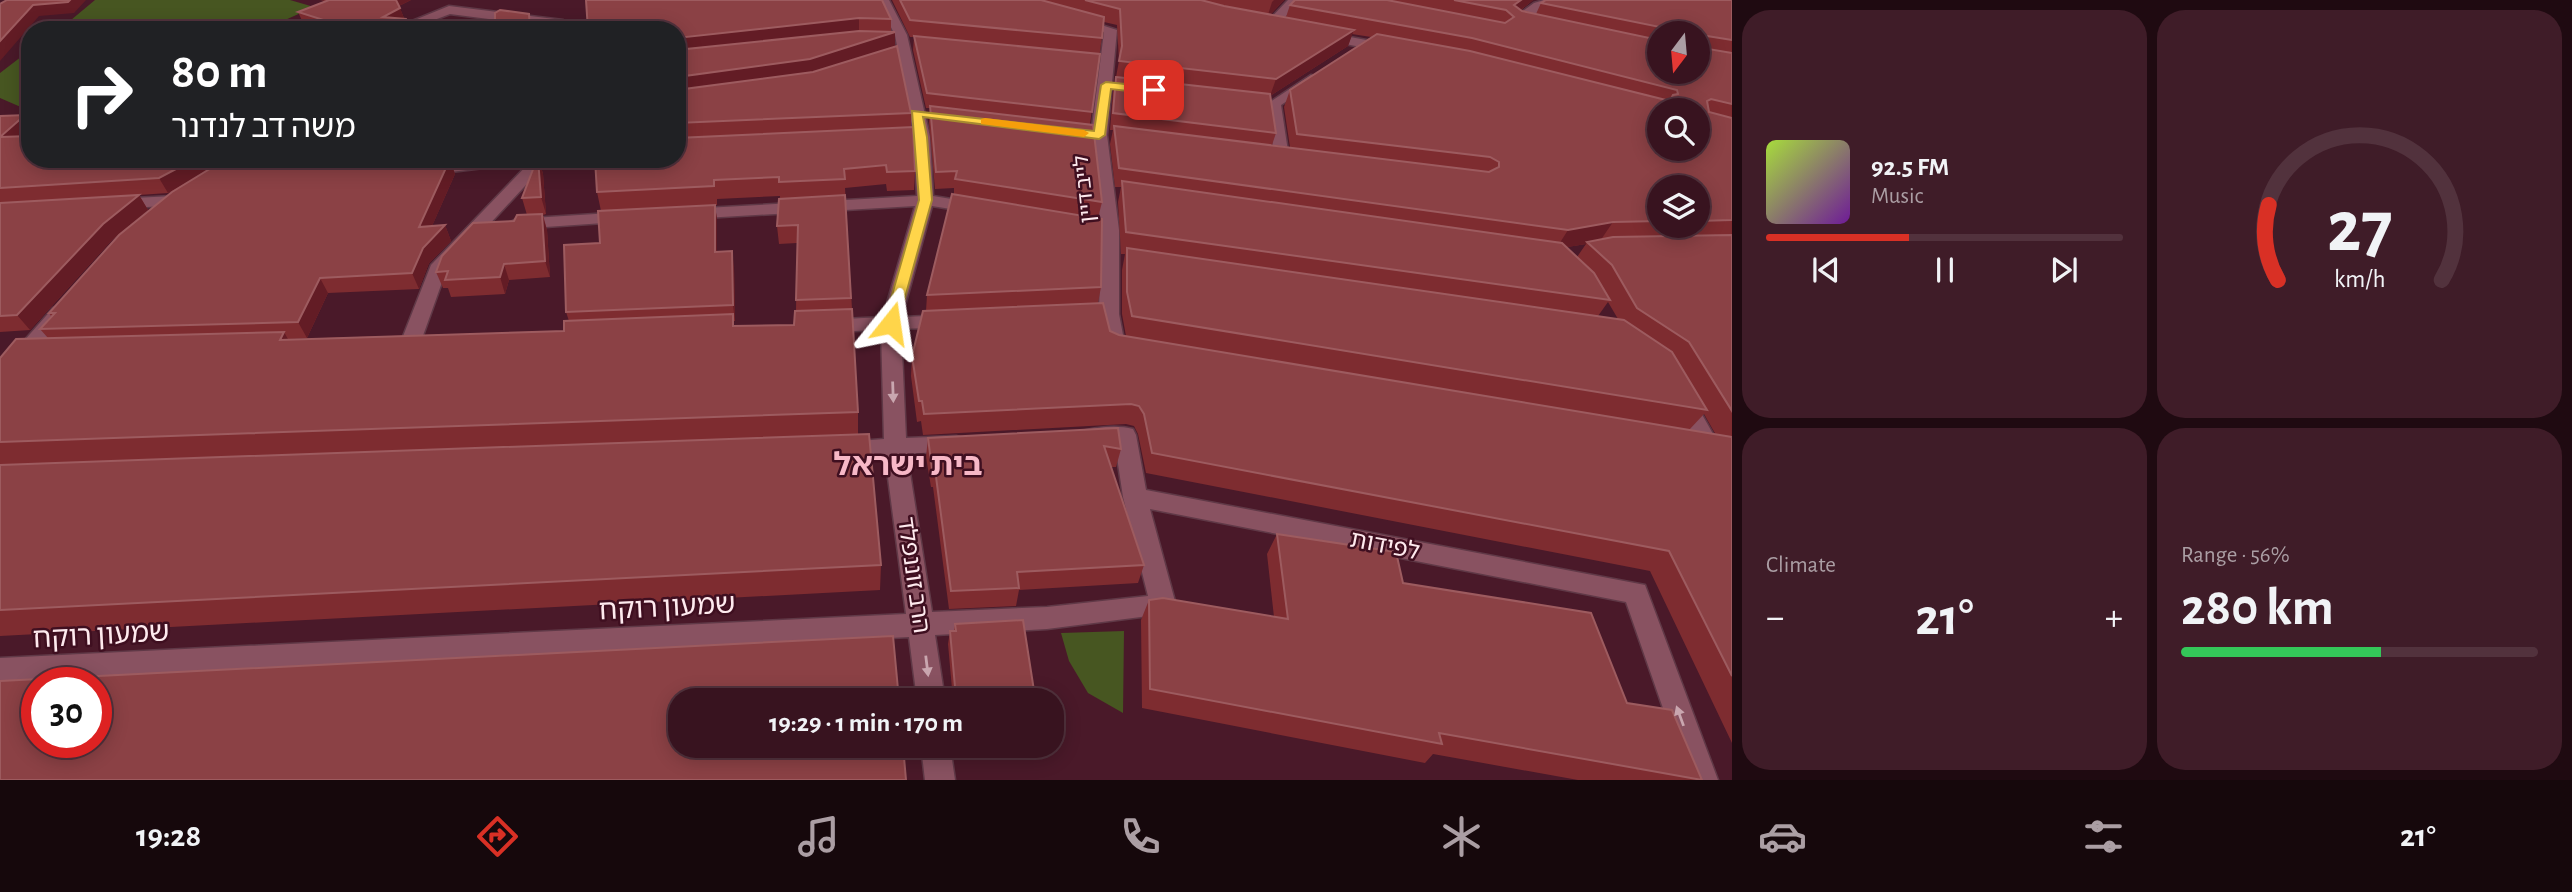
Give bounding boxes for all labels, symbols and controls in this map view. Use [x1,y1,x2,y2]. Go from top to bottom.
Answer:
north arrow [1647,21,1710,84]
map controls [1647,21,1710,238]
text: 80 m [171,48,268,97]
icon: right [56,49,147,140]
pin [1124,60,1184,120]
icon: arrive [1135,71,1173,109]
button: search [1647,98,1710,161]
text: משה דב לנדנר [171,111,356,143]
street label: לייב דיין [1070,154,1099,224]
text: 92.5 FM [1871,154,1949,180]
button: layers [1647,175,1710,238]
text: Music [1871,185,1923,208]
text: 27 [2327,193,2392,266]
icon: previous [1807,251,1845,289]
icon: pause [1926,251,1964,289]
icon: next [2045,251,2083,289]
text: km/h [2334,267,2385,292]
position arrow [854,286,928,360]
one-way arrow [887,381,899,403]
district label: בית ישראל [834,449,982,481]
street label: הרב זוננפלד [893,515,933,635]
street label: לפידות [1348,527,1422,564]
text: Range · 56% [2181,544,2290,567]
text: Climate [1766,554,1836,577]
text: 280 km [2181,582,2334,634]
street label: שמעון רוקח [598,590,736,626]
text: 21° [1915,592,1974,644]
text: − [1766,599,1784,637]
text: + [2105,599,2123,637]
street label: שמעון רוקח [32,618,170,654]
one-way arrow [921,655,932,677]
speed limit sign: 30 [21,667,112,758]
one-way arrow [1674,705,1685,726]
text: 19:29 · 1 min · 170 m [769,710,963,736]
icon: directions [473,812,522,861]
icon: music [794,812,843,861]
icon: phone [1116,812,1165,861]
icon: climate [1437,812,1486,861]
icon: car [1758,812,1807,861]
icon: filters [2079,812,2128,861]
text: 19:28 [136,820,201,852]
text: 21° [2400,820,2436,852]

